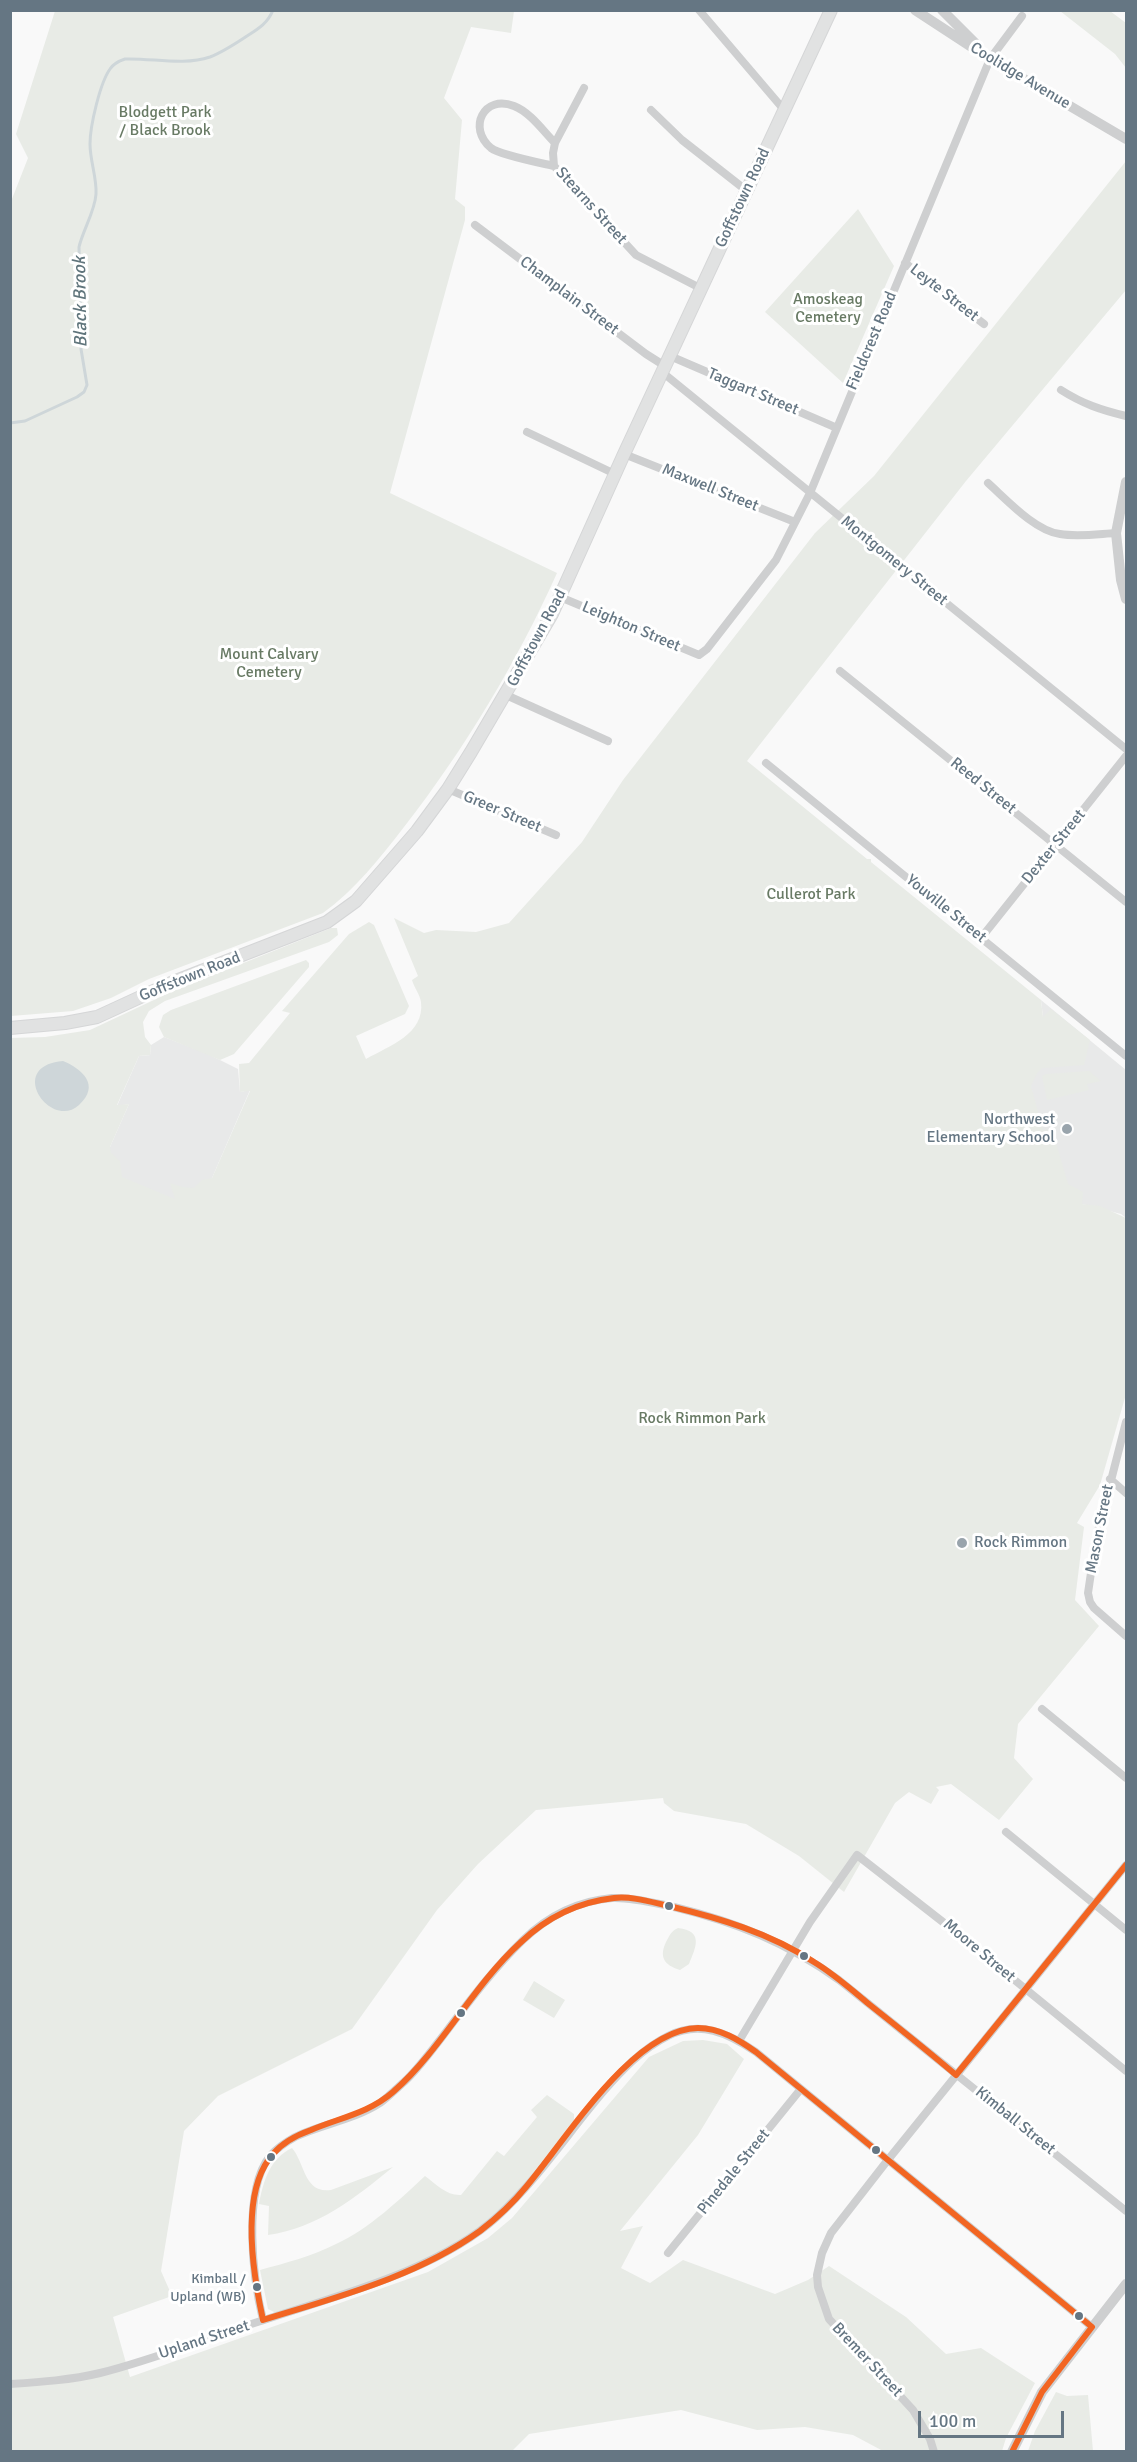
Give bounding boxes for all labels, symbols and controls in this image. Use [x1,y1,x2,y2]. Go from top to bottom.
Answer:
street label: Coolidge Avenue [966,39,1074,113]
park label: Blodgett Park / Black Brook [119,103,211,141]
street label: Goffstown Road [712,145,774,251]
street label: Stearns Street [551,163,631,249]
street label: Champlain Street [516,253,622,339]
water label: Black Brook [69,256,93,348]
street label: Leyte Street [906,260,982,326]
street label: Fieldcrest Road [843,289,901,393]
park label: Amoskeag Cemetery [793,290,863,328]
street label: Taggart Street [705,364,801,420]
street label: Maxwell Street [659,460,761,516]
street label: Montgomery Street [837,512,951,610]
street label: Goffstown Road [503,586,571,690]
street label: Leighton Street [579,598,683,656]
park label: Mount Calvary Cemetery [219,645,319,683]
street label: Reed Street [946,754,1020,818]
street label: Greer Street [460,787,544,837]
street label: Dexter Street [1018,806,1090,888]
street label: Youville Street [902,871,990,947]
park label: Cullerot Park [766,885,856,905]
street label: Goffstown Road [137,948,243,1006]
place label: Northwest Elementary School [926,1110,1055,1148]
marker: Northwest Elementary School [1060,1122,1074,1136]
park label: Rock Rimmon Park [638,1409,766,1429]
street label: Mason Street [1082,1483,1118,1575]
place label: Rock Rimmon [974,1533,1067,1553]
marker: Rock Rimmon [955,1536,969,1550]
unlabelled marker [663,1900,675,1912]
street label: Moore Street [939,1915,1019,1987]
unlabelled marker [798,1950,810,1962]
unlabelled marker [455,2007,467,2019]
street label: Kimball Street [971,2083,1059,2159]
street label: Pinedale Street [694,2125,774,2219]
unlabelled marker [870,2144,882,2156]
unlabelled marker [265,2151,277,2163]
place label: Kimball / Upland (WB) [170,2271,246,2304]
marker: Kimball / Upland (WB) [251,2281,263,2293]
unlabelled marker [1073,2310,1085,2322]
street label: Upland Street [156,2316,252,2364]
street label: Bremer Street [828,2319,906,2401]
scale bar [921,2399,1066,2437]
text: 100 m [929,2410,976,2432]

